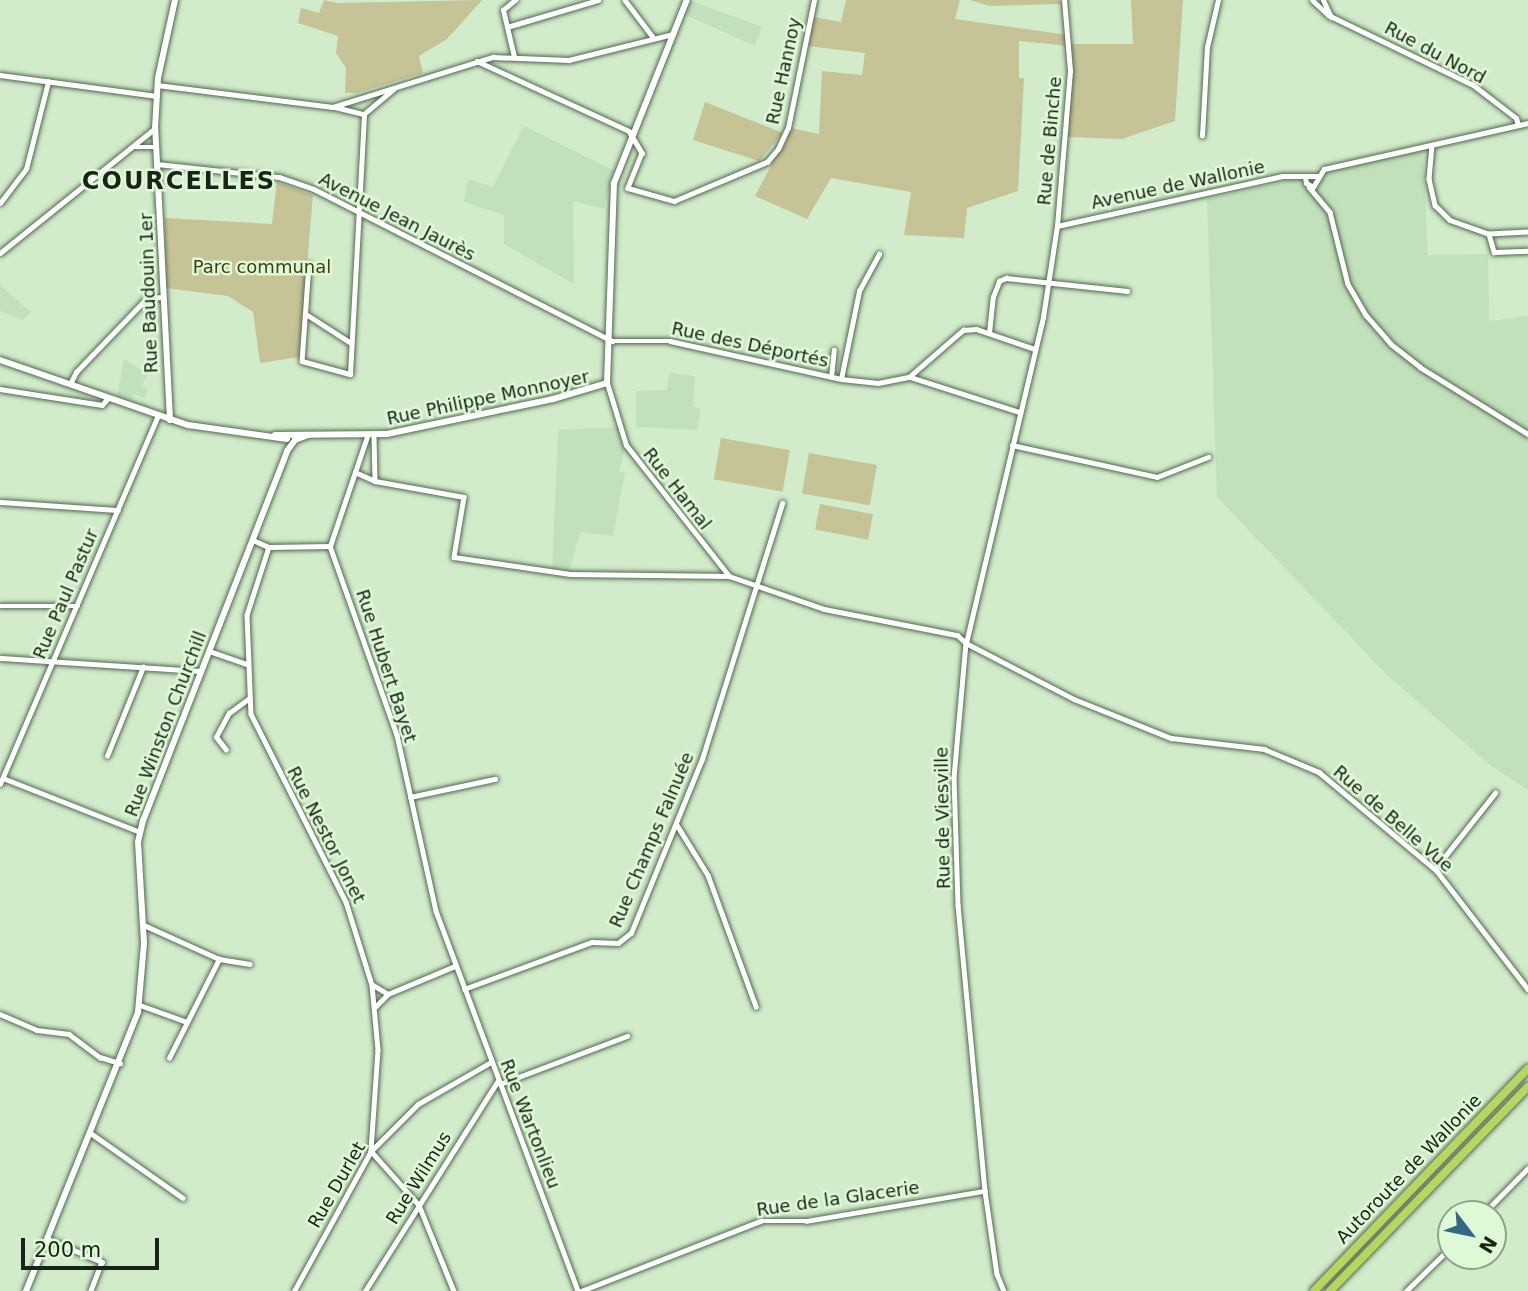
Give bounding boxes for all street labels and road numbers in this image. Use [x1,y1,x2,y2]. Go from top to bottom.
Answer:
street label: Rue Hannoy [762,15,806,127]
street label: Rue du Nord [1381,17,1489,89]
street label: Rue de Binche [1034,76,1066,206]
street label: Avenue de Wallonie [1089,156,1267,214]
street label: Avenue Jean Jaurès [315,168,479,266]
street label: Rue Baudouin 1er [135,212,163,374]
street label: Rue des Déportés [670,318,830,372]
street label: Rue Philippe Monnoyer [385,366,591,430]
street label: Rue Hamal [638,444,716,534]
street label: Rue Paul Pastur [29,526,103,662]
street label: Rue Hubert Bayet [351,587,421,745]
street label: Rue Winston Churchill [121,628,211,820]
street label: Rue de Viesville [931,747,955,889]
street label: Rue Champs Falnuée [605,749,699,931]
street label: Rue de Belle Vue [1329,761,1457,877]
street label: Rue Nestor Jonet [282,763,370,907]
street label: Rue Wartonlieu [495,1056,565,1192]
street label: Autoroute de Wallonie [1332,1090,1486,1248]
street label: Rue Wilmus [382,1127,456,1229]
street label: Rue Durlet [304,1138,370,1232]
street label: Rue de la Glacerie [755,1177,921,1221]

